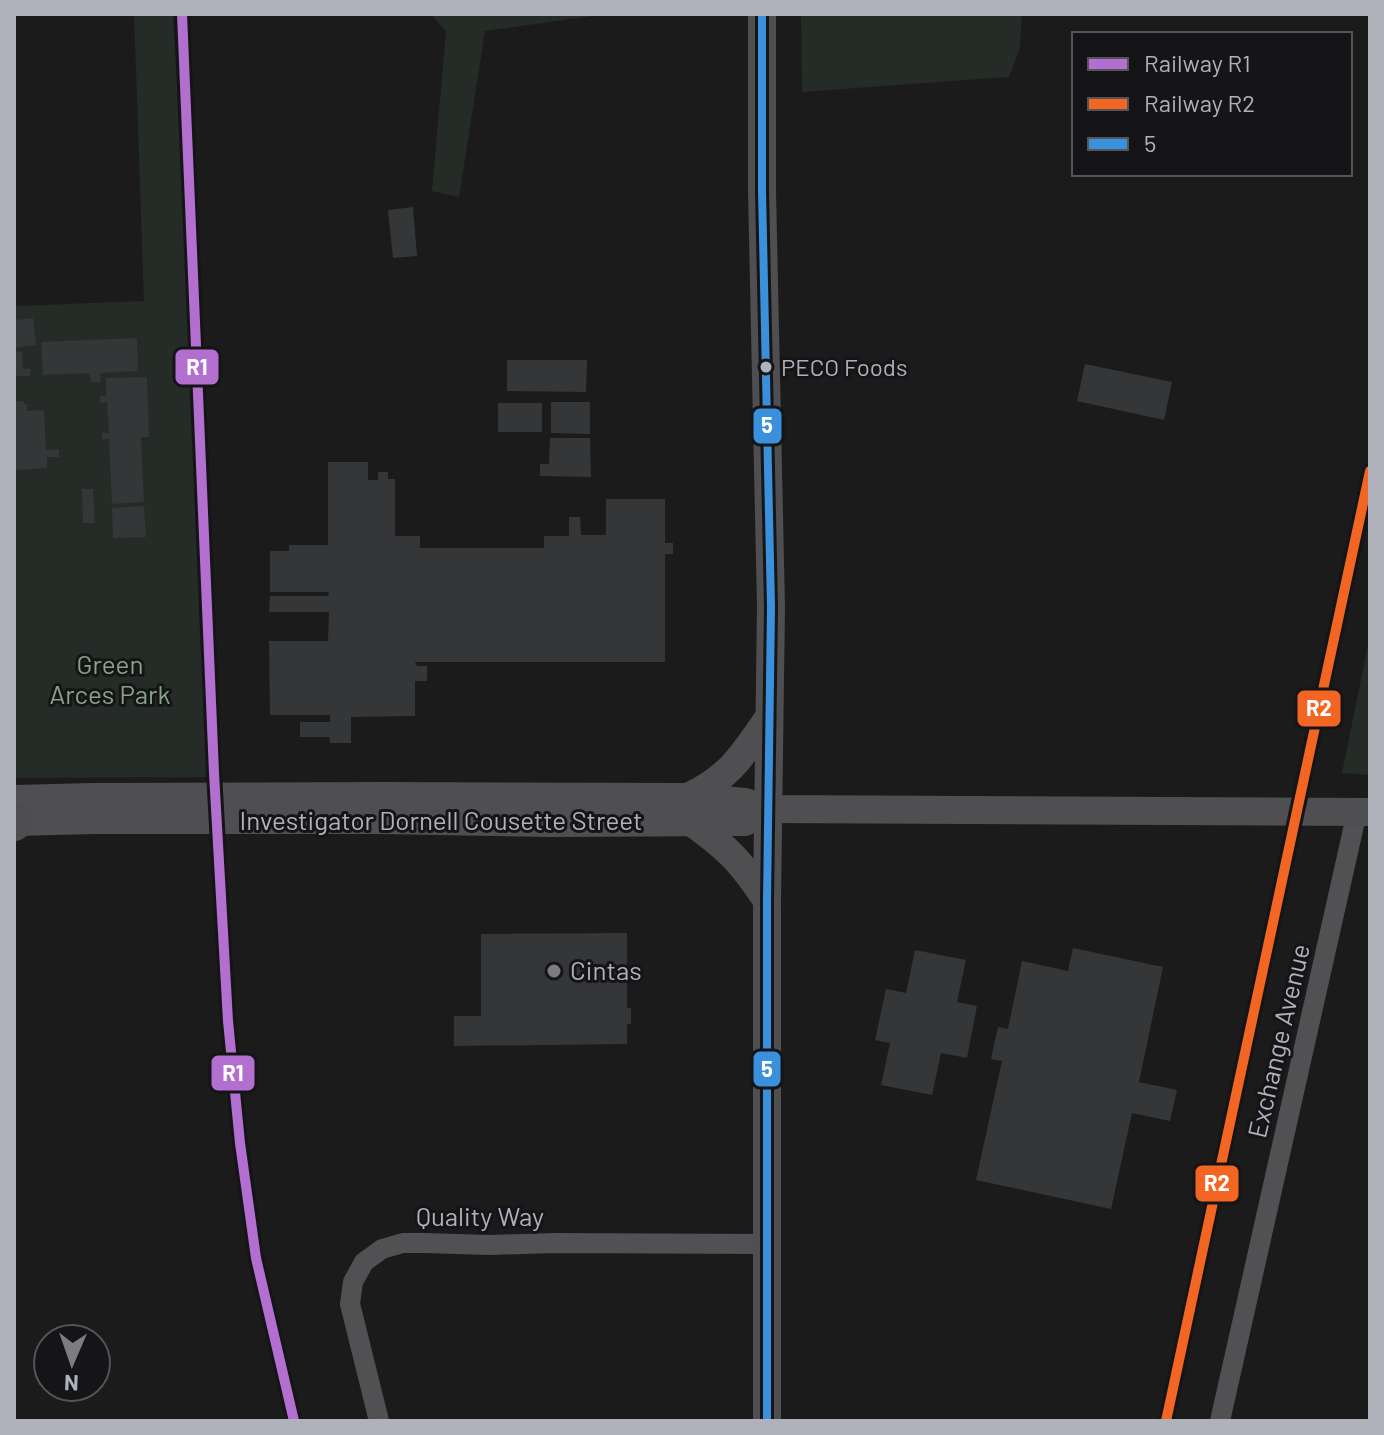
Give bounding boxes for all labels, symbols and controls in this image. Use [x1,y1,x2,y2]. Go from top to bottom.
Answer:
legend [1072,32,1352,176]
text: Railway R1 [1144,48,1251,77]
text: Railway R2 [1144,88,1255,117]
text: 5 [1144,128,1156,157]
line badge: R1 [174,348,220,386]
place label: PECO Foods [781,352,908,381]
text: R1 [186,353,208,379]
marker: PECO Foods [758,359,774,375]
line badge: 5 [752,407,783,445]
text: 5 [761,411,773,437]
park label: Green Arces Park [50,648,170,709]
line badge: R2 [1296,689,1342,728]
text: R2 [1306,694,1332,720]
street label: Investigator Dornell Cousette Street [240,804,642,835]
street label: Exchange Avenue [1240,941,1315,1141]
place label: Cintas [570,954,642,985]
marker: Cintas [545,962,563,980]
line badge: 5 [752,1050,782,1088]
line badge: R1 [210,1054,256,1092]
text: 5 [761,1055,773,1081]
text: R1 [222,1059,244,1085]
line badge: R2 [1194,1164,1240,1203]
text: R2 [1204,1169,1230,1195]
street label: Quality Way [416,1200,544,1231]
north arrow [32,1323,112,1403]
text: N [63,1371,79,1397]

